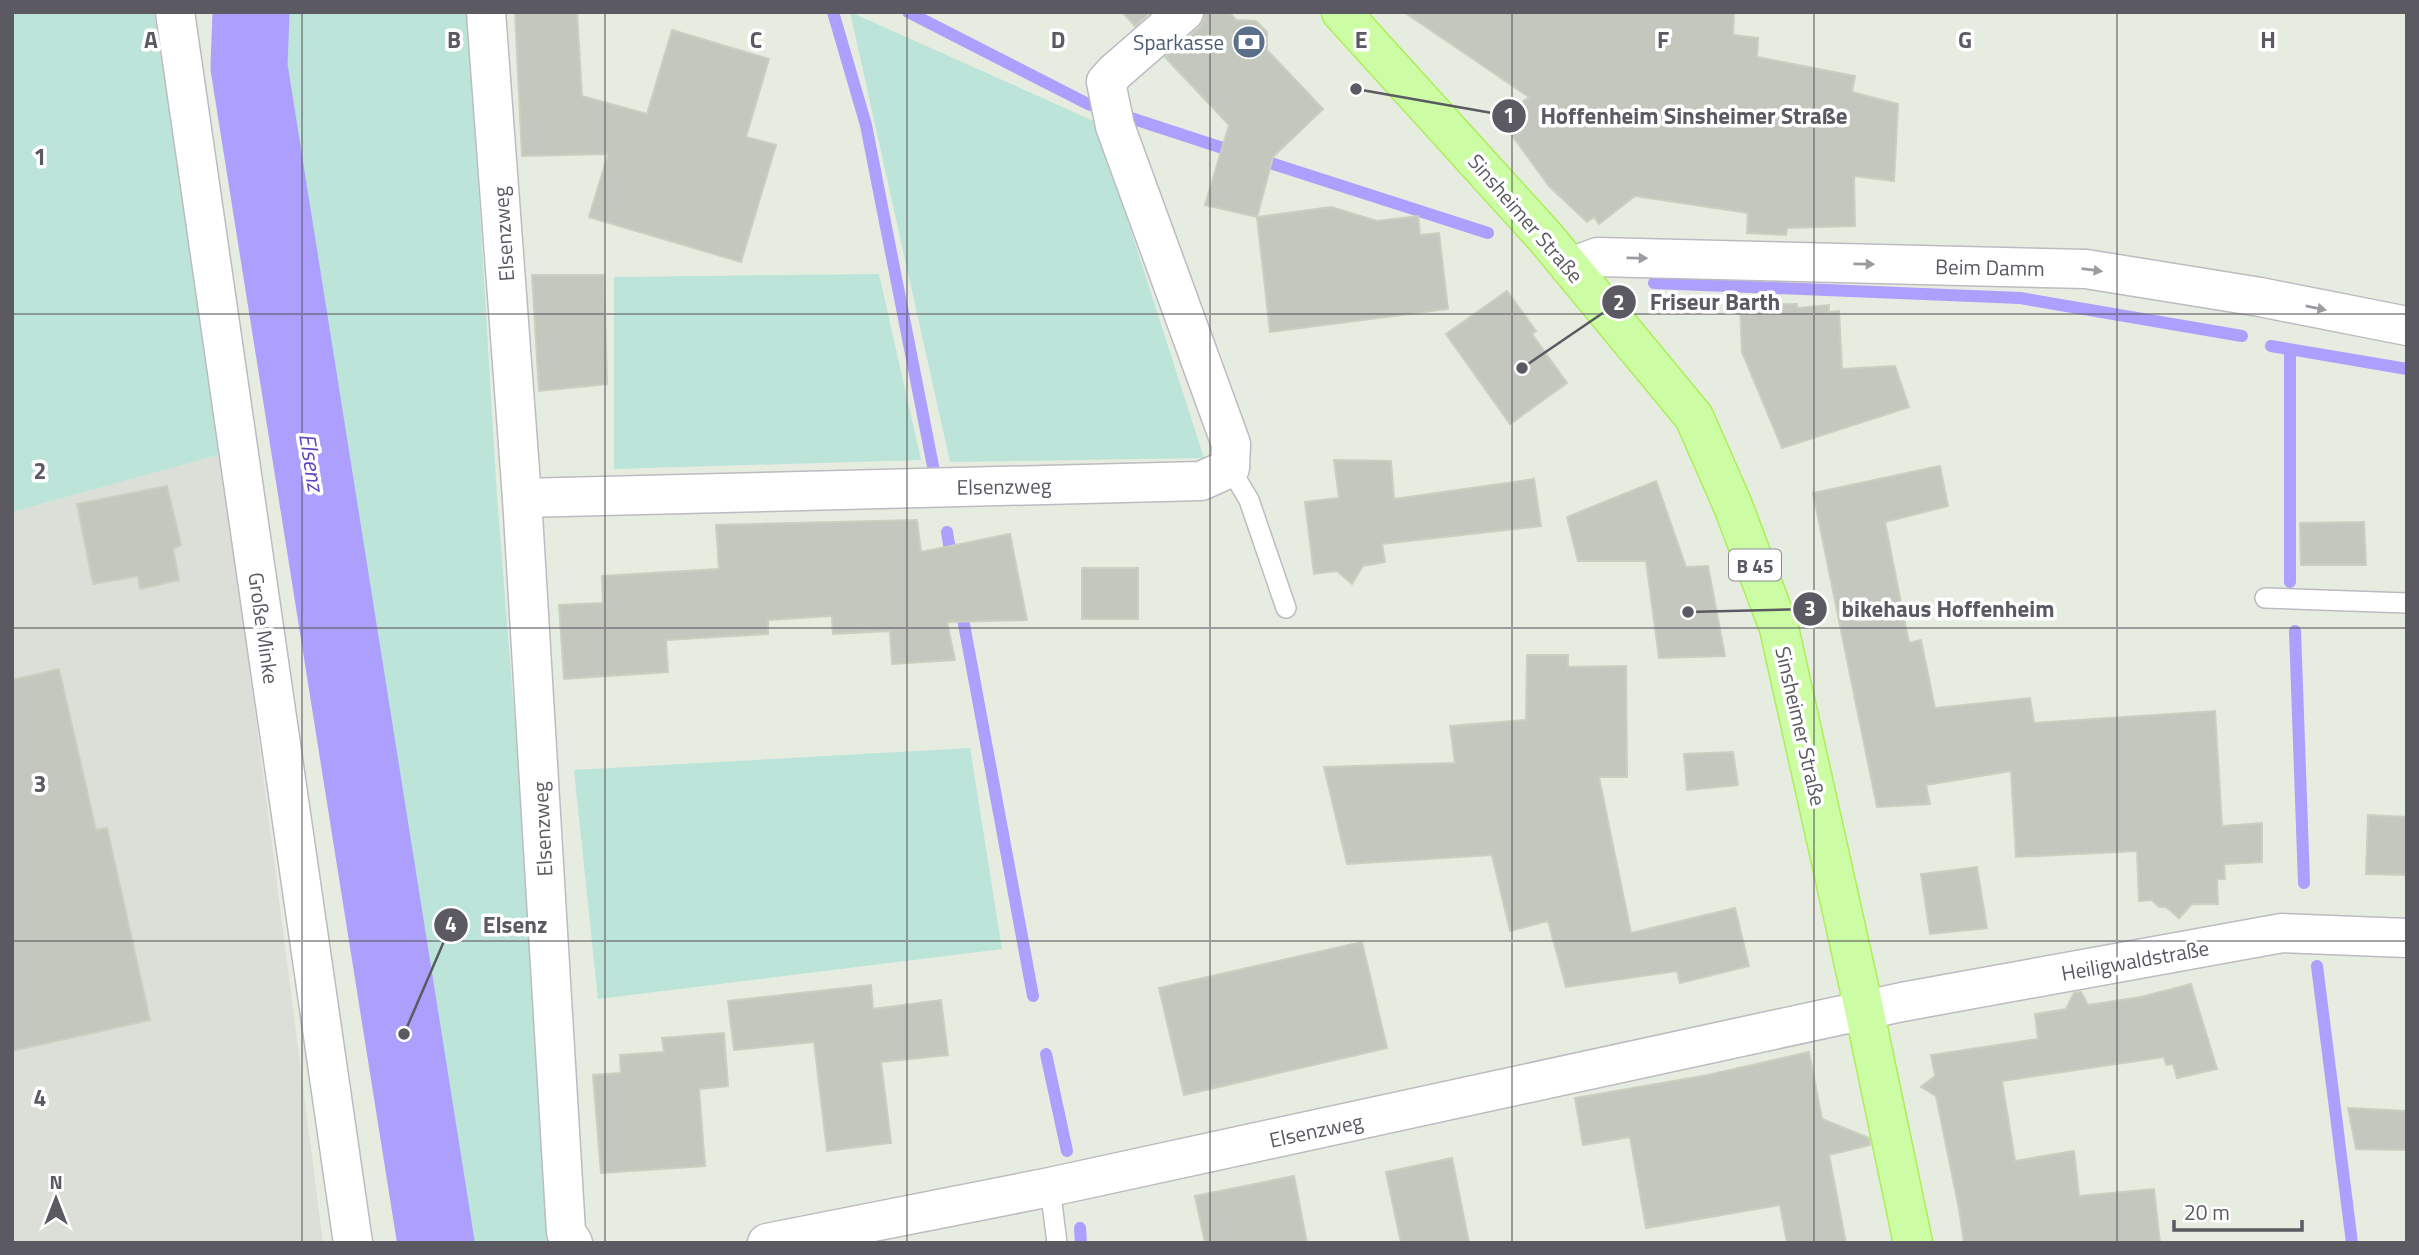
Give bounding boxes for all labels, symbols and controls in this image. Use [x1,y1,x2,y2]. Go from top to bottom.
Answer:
text: A [144,22,158,57]
text: B [447,22,461,57]
text: C [750,22,762,57]
text: D [1051,22,1065,57]
text: E [1355,22,1367,57]
text: F [1657,22,1669,57]
text: G [1958,22,1972,57]
text: H [2260,22,2276,57]
bank icon: Sparkasse [1230,23,1268,61]
place label: Sparkasse [1133,26,1224,58]
callout: Hoffenheim Sinsheimer Straße [1492,94,1862,138]
text: Hoffenheim Sinsheimer Straße [1540,98,1848,133]
text: 1 [1503,99,1515,131]
text: 1 [34,139,46,174]
street label: Sinsheimer Straße [1461,146,1591,290]
street label: Elsenzweg [484,185,522,282]
street label: Beim Damm [1935,250,2045,284]
one-way arrow [1626,253,1648,264]
one-way arrow [1854,258,1876,269]
one-way arrow [2081,265,2103,276]
callout: Friseur Barth [1601,280,1795,324]
text: Friseur Barth [1650,284,1780,319]
text: 2 [1613,286,1625,318]
one-way arrow [2305,303,2327,314]
water label: Elsenz [290,431,334,496]
text: 2 [34,453,46,488]
street label: Elsenzweg [956,469,1052,503]
road number: B 45 [1729,550,1781,580]
street label: Große Minke [240,570,288,686]
callout: bikehaus Hoffenheim [1792,587,2068,631]
text: bikehaus Hoffenheim [1841,591,2055,626]
text: 3 [1804,592,1816,624]
street label: Sinsheimer Straße [1767,643,1835,809]
text: 3 [34,766,46,801]
street label: Elsenzweg [524,781,560,877]
callout: Elsenz [433,903,561,947]
text: Elsenz [483,907,547,942]
text: 4 [445,908,457,940]
street label: Heiligwaldstraße [2059,931,2211,989]
text: 4 [34,1080,46,1115]
street label: Elsenzweg [1266,1104,1366,1156]
north arrow [21,1164,91,1234]
text: N [49,1167,63,1196]
scale bar [2174,1188,2302,1232]
text: 20 m [2184,1196,2230,1228]

